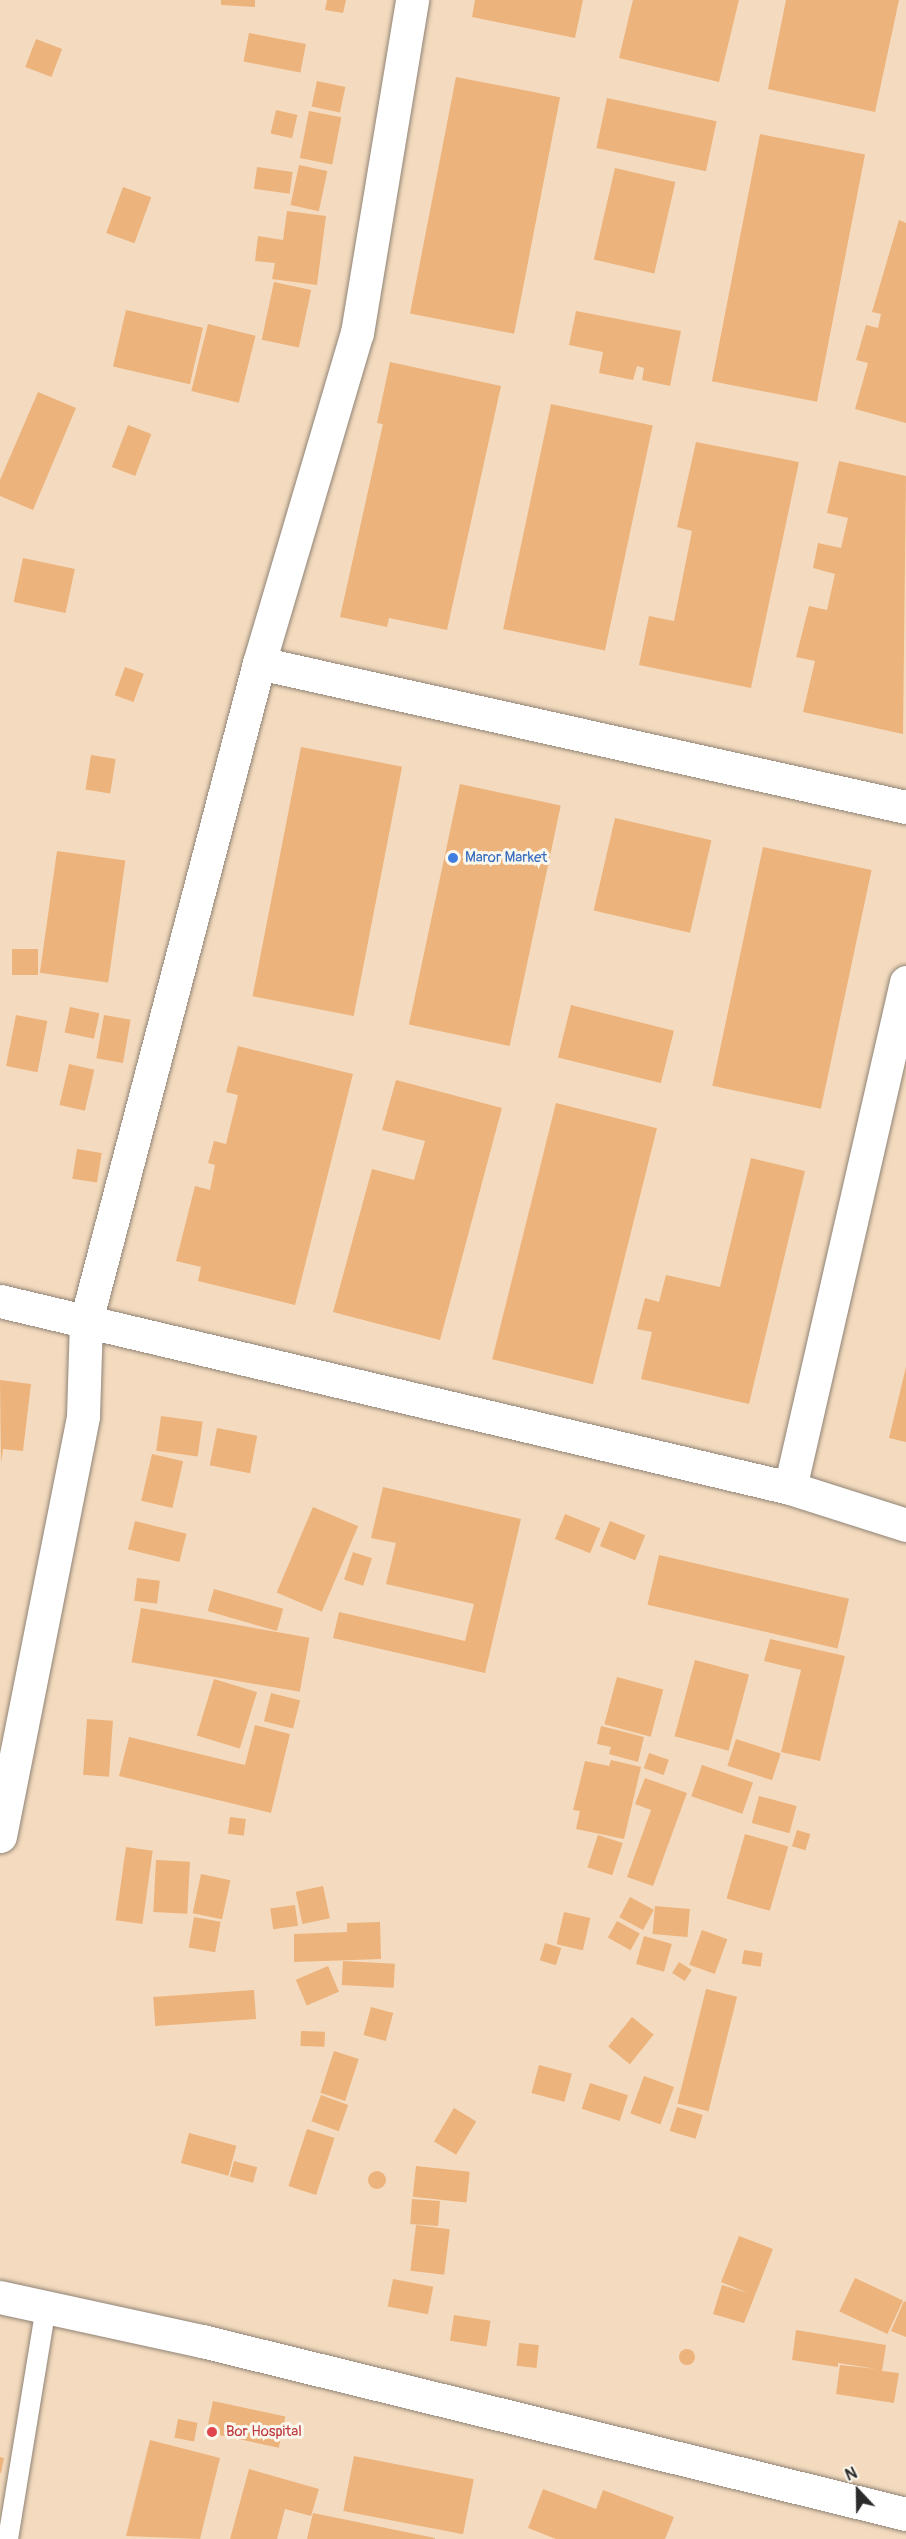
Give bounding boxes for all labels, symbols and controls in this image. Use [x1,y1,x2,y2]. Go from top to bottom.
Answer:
place label: Maror Market [465,849,547,867]
marker: Maror Market [446,851,460,865]
marker: Bor Hospital [203,2423,221,2441]
place label: Bor Hospital [226,2423,302,2441]
north arrow [828,2461,888,2521]
text: N [842,2463,860,2486]

